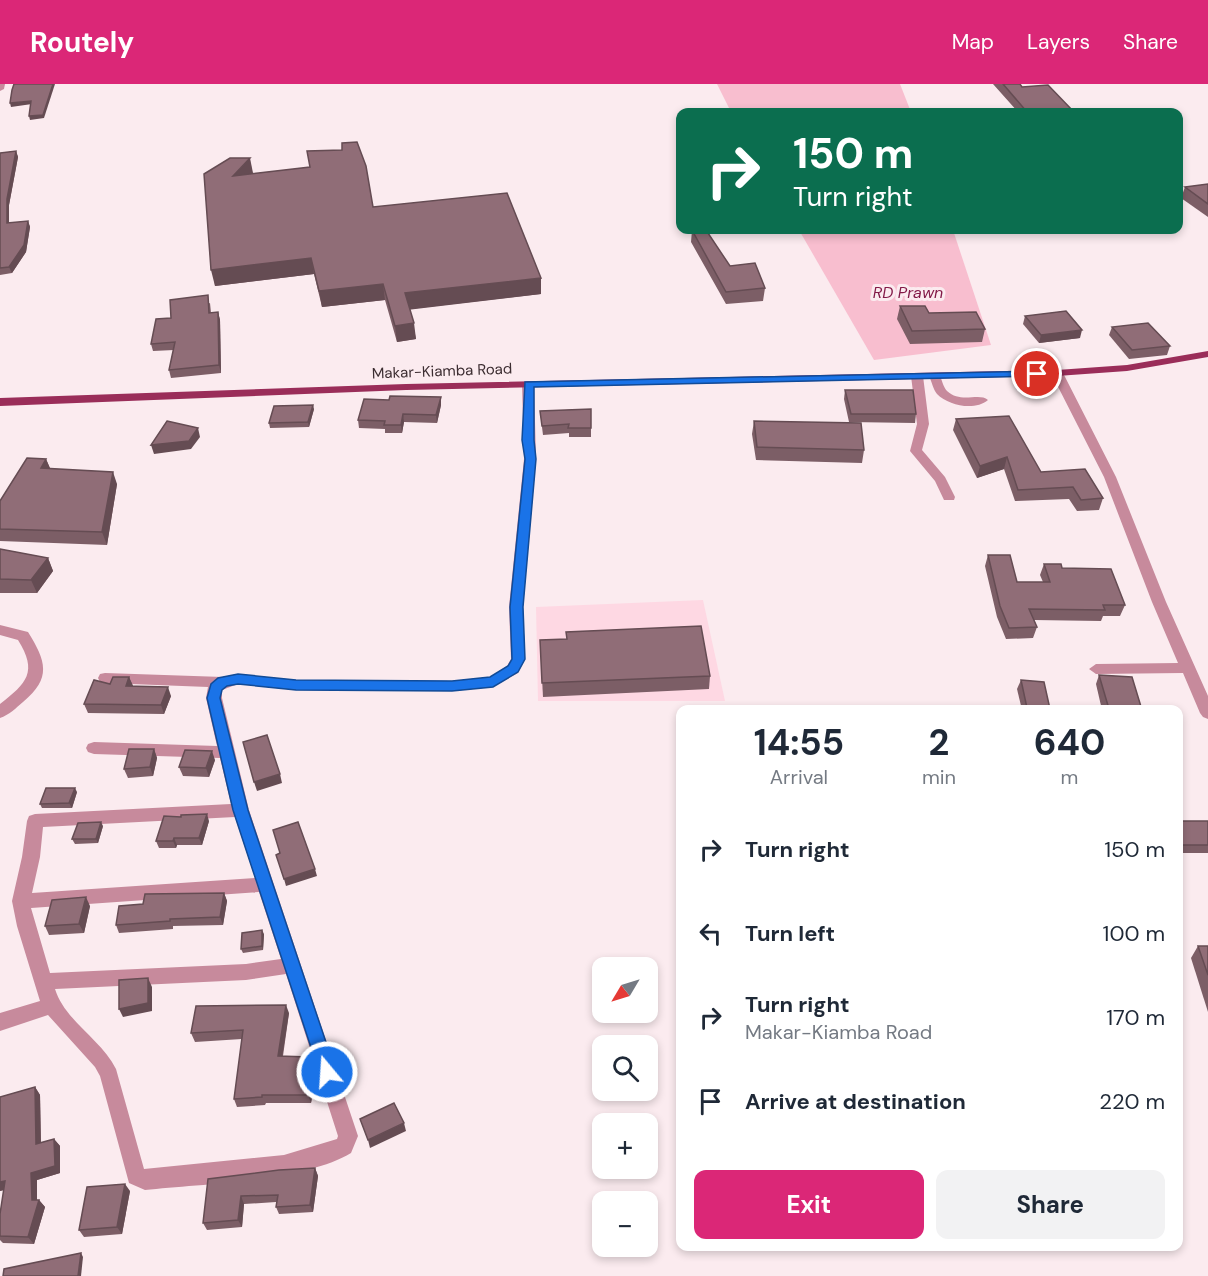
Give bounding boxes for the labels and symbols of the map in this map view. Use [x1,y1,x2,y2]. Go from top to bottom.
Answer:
water label: RD Prawn [873,282,943,303]
pin [1011,348,1062,399]
street label: Makar-Kiamba Road [371,359,513,383]
north arrow [592,957,658,1023]
position arrow [295,1040,359,1104]

